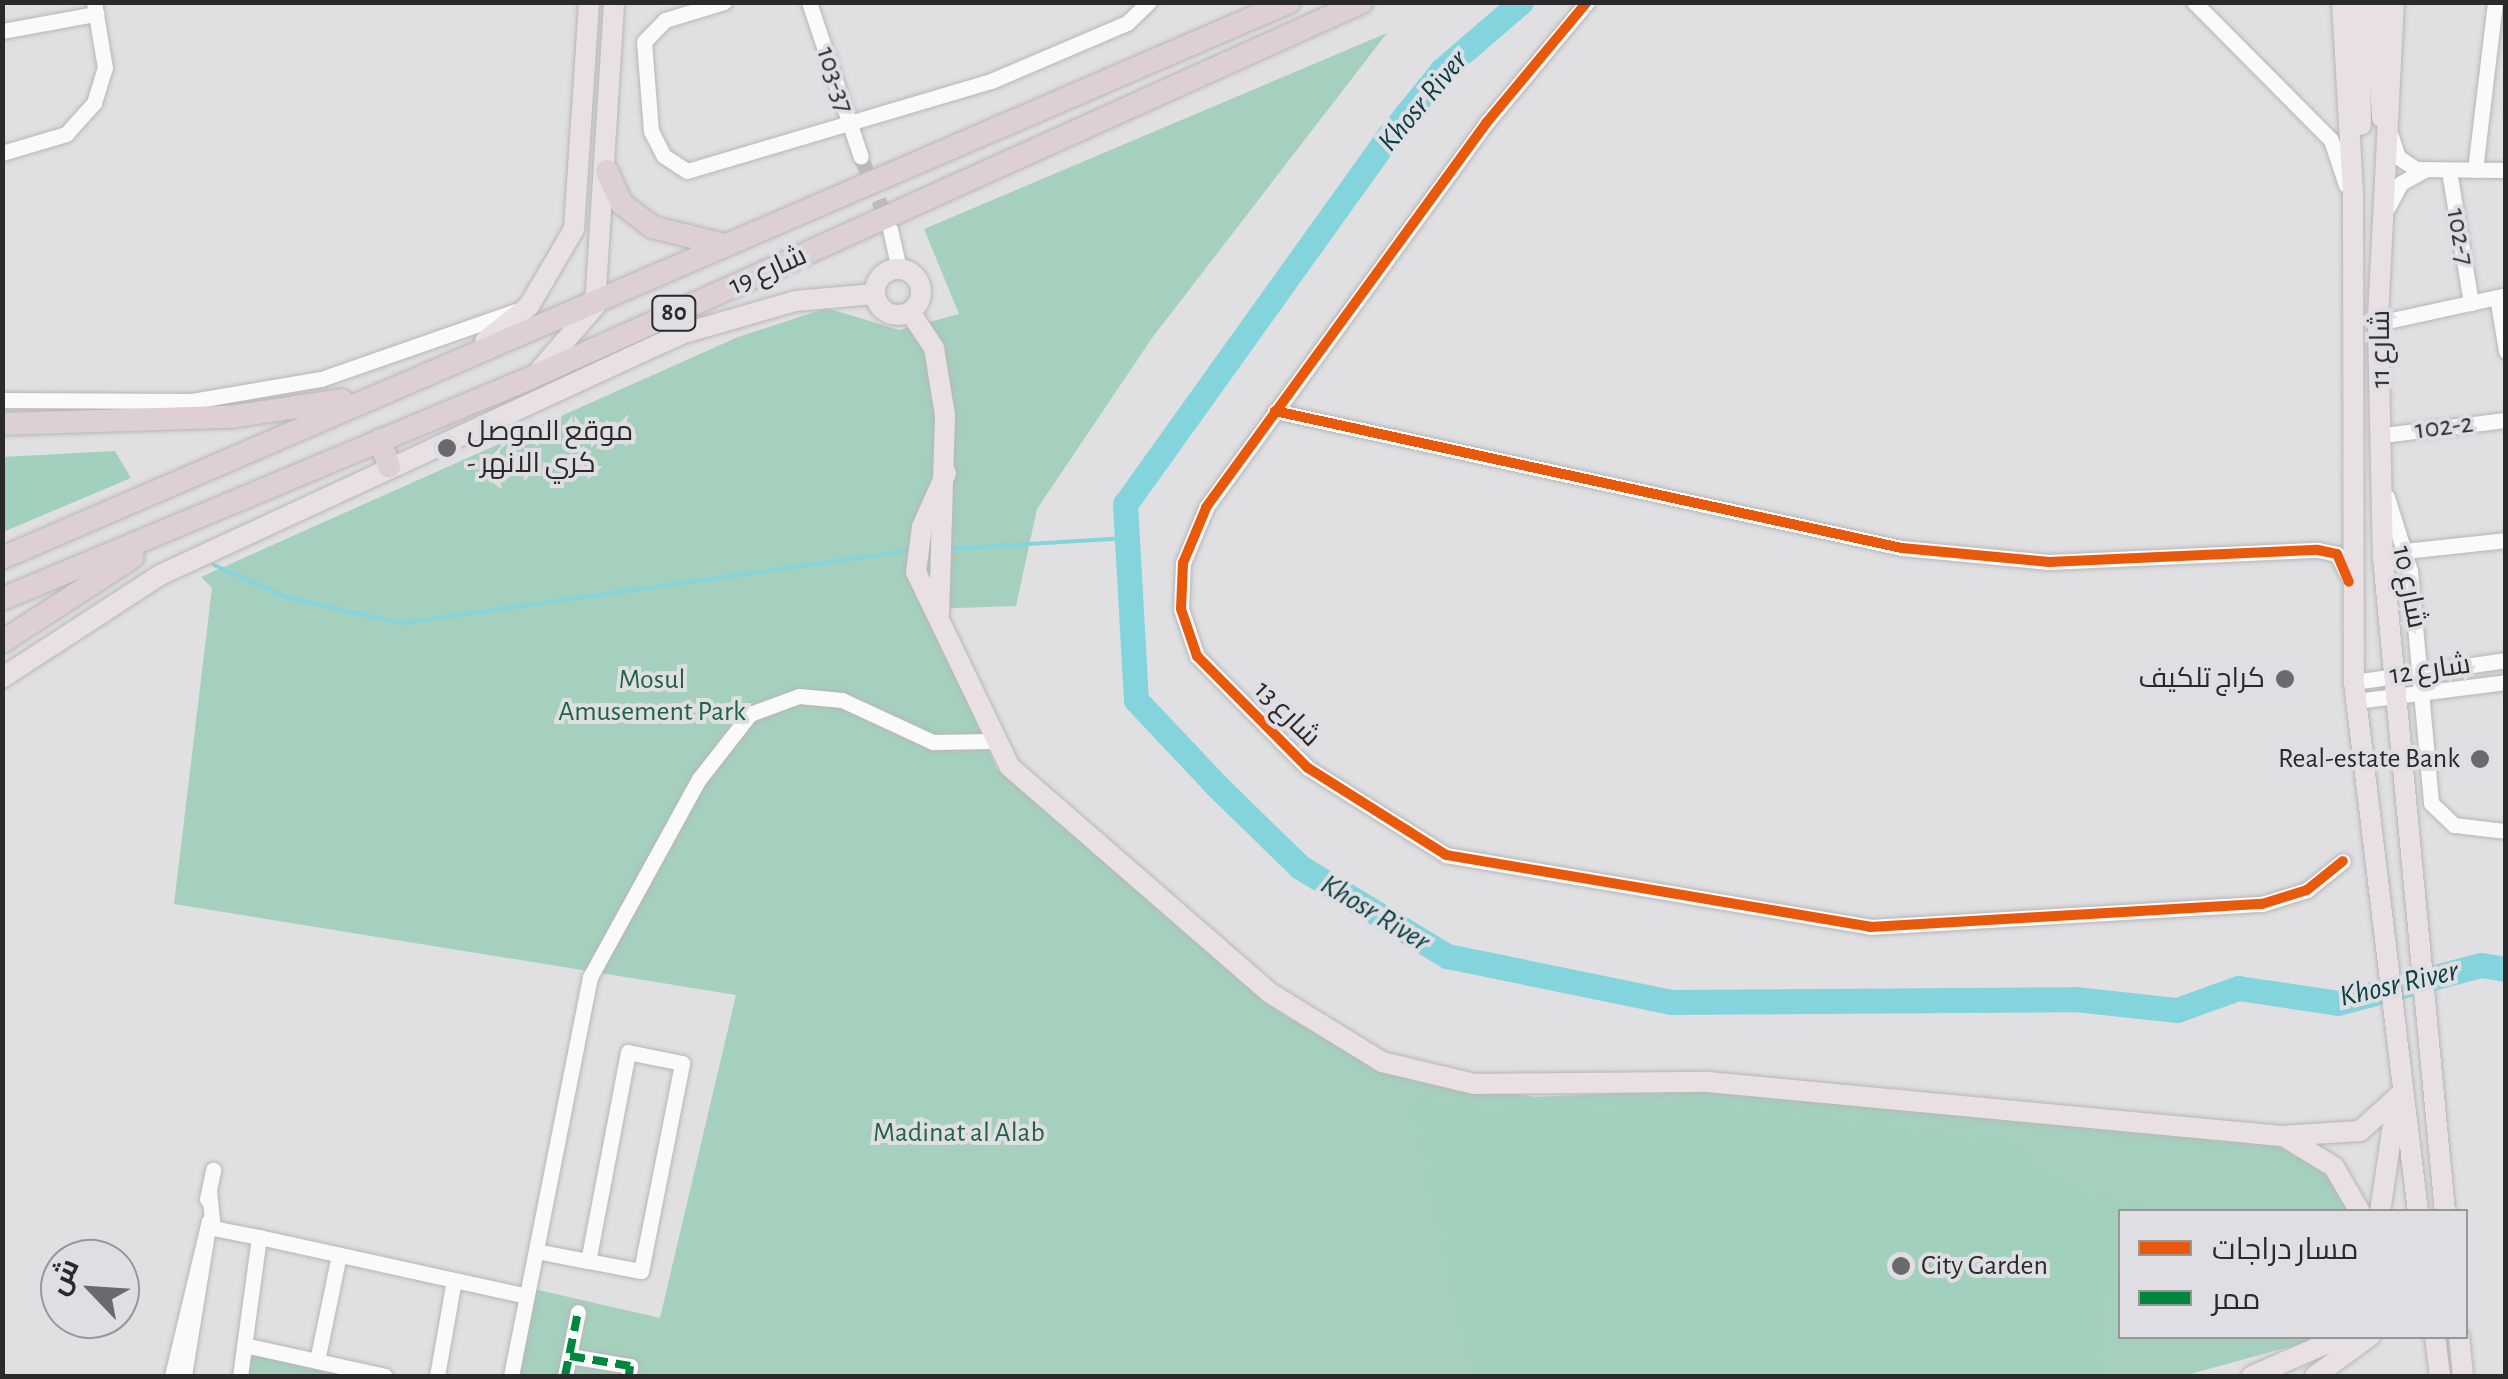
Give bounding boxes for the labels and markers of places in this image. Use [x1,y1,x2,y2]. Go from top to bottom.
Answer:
place label: موقع الموصل - كري الانهر [467,415,633,481]
marker: موقع الموصل - كري الانهر [436,437,458,459]
place label: كراج تلكيف [2138,662,2265,696]
marker: كراج تلكيف [2274,668,2296,690]
place label: Real-estate Bank [2278,742,2460,776]
marker: Real-estate Bank [2469,748,2491,770]
place label: City Garden [1921,1249,2048,1283]
marker: City Garden [1890,1255,1912,1277]

